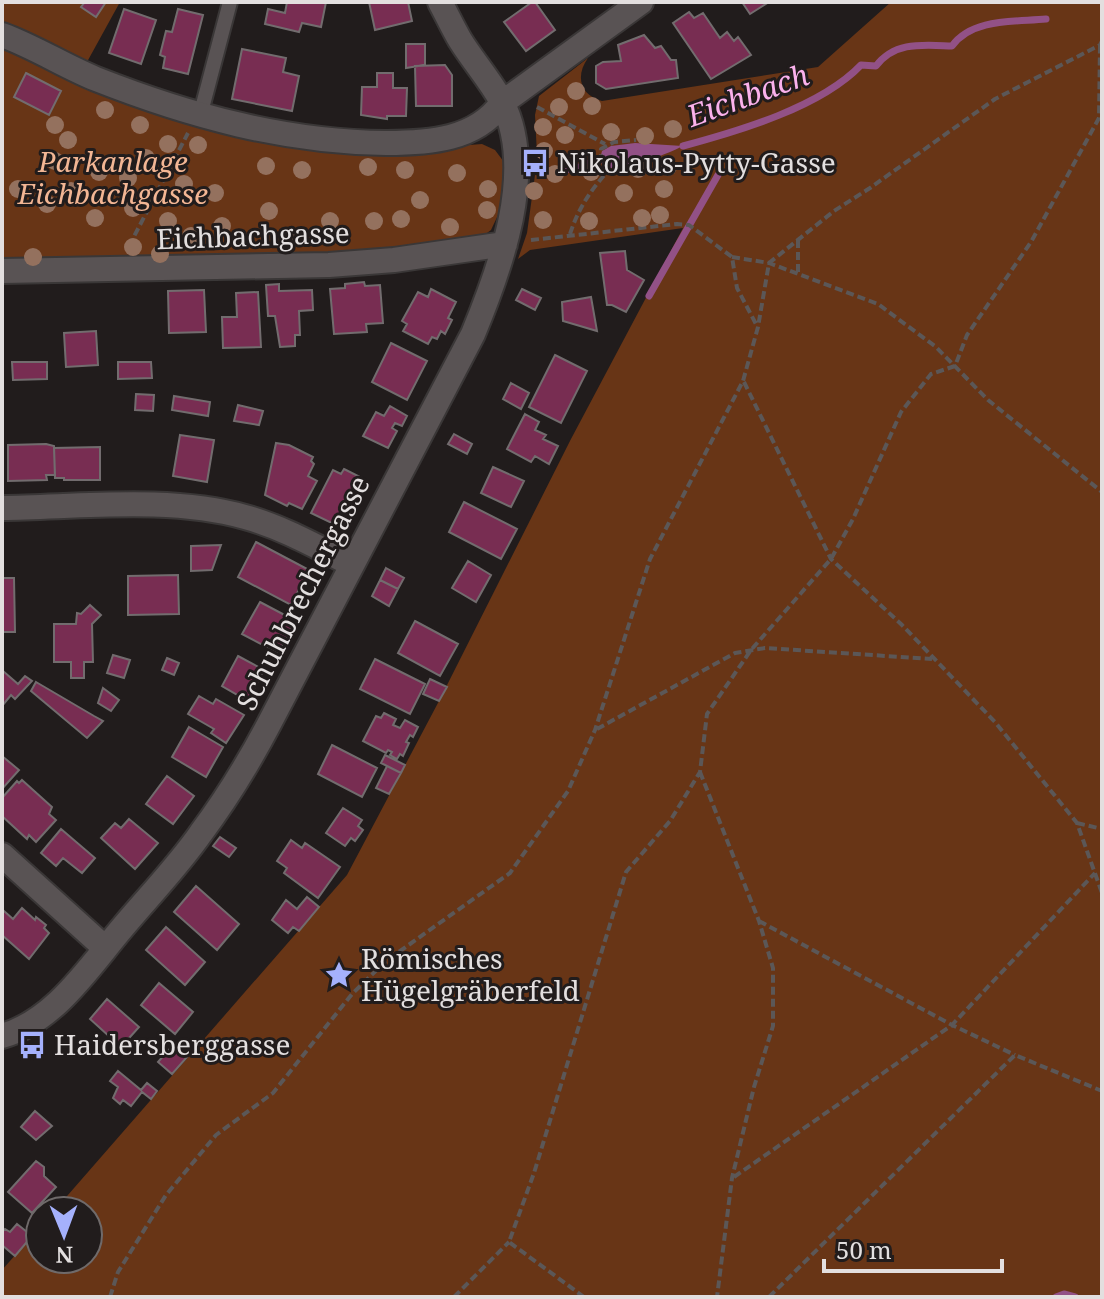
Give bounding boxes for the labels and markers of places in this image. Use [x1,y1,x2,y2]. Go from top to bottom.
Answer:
place label: Nikolaus-Pytty-Gasse [557,143,836,181]
bus stop icon: Nikolaus-Pytty-Gasse [520,148,550,178]
place label: Römisches Hügelgräberfeld [361,939,580,1009]
place icon: Römisches Hügelgräberfeld [324,960,354,990]
place label: Haidersberggasse [54,1025,290,1063]
bus stop icon: Haidersberggasse [17,1030,47,1060]

